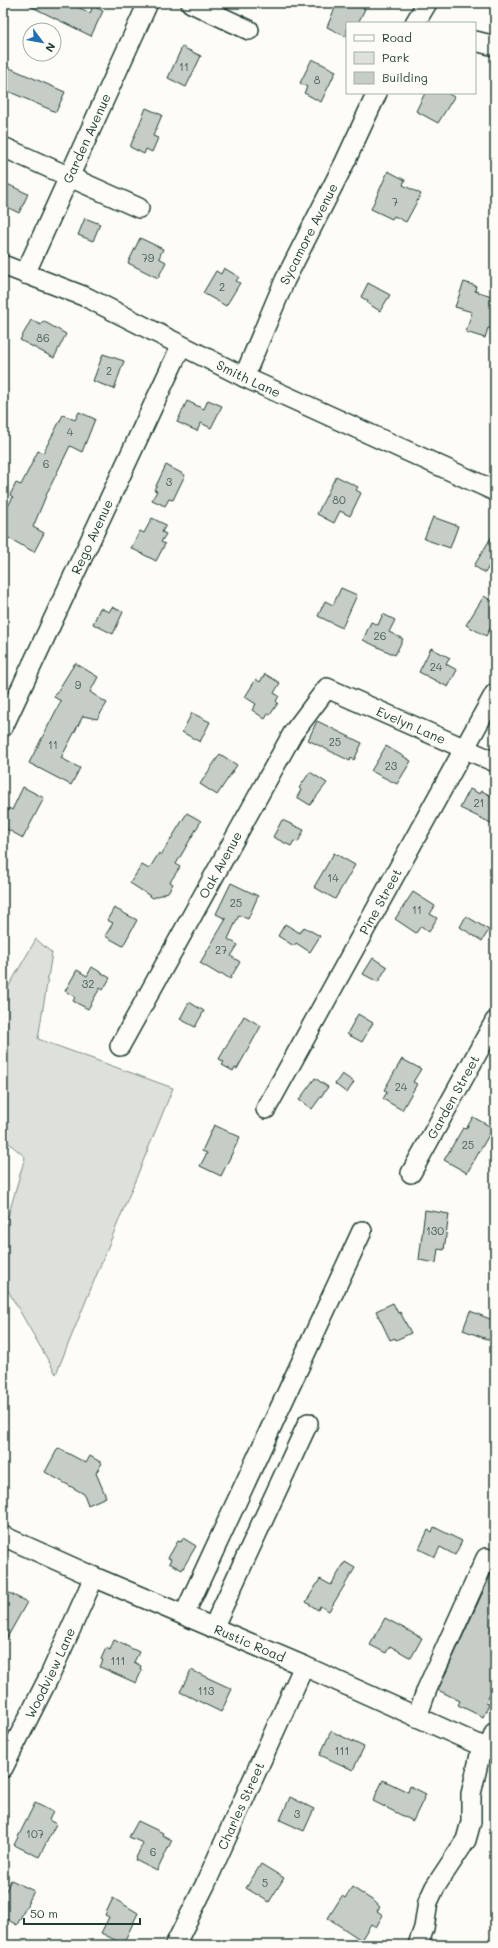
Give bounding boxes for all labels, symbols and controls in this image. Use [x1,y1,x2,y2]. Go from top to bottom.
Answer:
north arrow [22,22,62,62]
legend [346,22,476,94]
text: Road [382,29,412,45]
text: N [42,40,59,55]
text: Park [382,49,409,65]
house number: 11 [179,59,189,74]
text: Building [382,69,428,85]
house number: 8 [314,72,321,87]
street label: Garden Avenue [58,90,114,186]
street label: Sycamore Avenue [275,180,341,287]
house number: 7 [392,194,398,209]
house number: 79 [142,250,155,265]
house number: 2 [219,279,225,294]
house number: 86 [36,330,50,345]
street label: Smith Lane [214,356,284,401]
house number: 2 [106,363,112,378]
house number: 4 [67,424,74,439]
house number: 6 [43,456,49,471]
house number: 3 [166,474,173,489]
house number: 80 [332,492,346,507]
street label: Rego Avenue [67,496,116,577]
house number: 26 [374,628,386,643]
house number: 24 [430,659,443,674]
house number: 9 [75,677,82,692]
street label: Evelyn Lane [374,702,449,747]
house number: 25 [329,734,341,749]
house number: 11 [48,737,58,752]
house number: 23 [385,758,398,773]
house number: 21 [473,795,485,810]
street label: Oak Avenue [194,828,245,901]
street label: Pine Street [355,865,405,937]
house number: 14 [327,870,339,885]
house number: 25 [230,895,242,910]
house number: 11 [412,902,422,917]
house number: 27 [215,942,227,957]
house number: 32 [82,976,94,991]
street label: Garden Street [423,1051,483,1142]
house number: 24 [395,1079,408,1094]
house number: 25 [462,1137,474,1152]
house number: 130 [426,1223,444,1238]
street label: Rustic Road [212,1620,288,1665]
street label: Woodview Lane [21,1625,78,1721]
house number: 111 [111,1653,125,1668]
house number: 113 [198,1683,215,1698]
house number: 111 [335,1743,349,1758]
street label: Charles Street [213,1759,268,1852]
house number: 3 [294,1806,301,1821]
house number: 107 [26,1826,44,1841]
house number: 6 [150,1844,156,1859]
house number: 5 [262,1875,268,1890]
scale bar [24,1900,140,1926]
text: 50 m [30,1905,58,1921]

